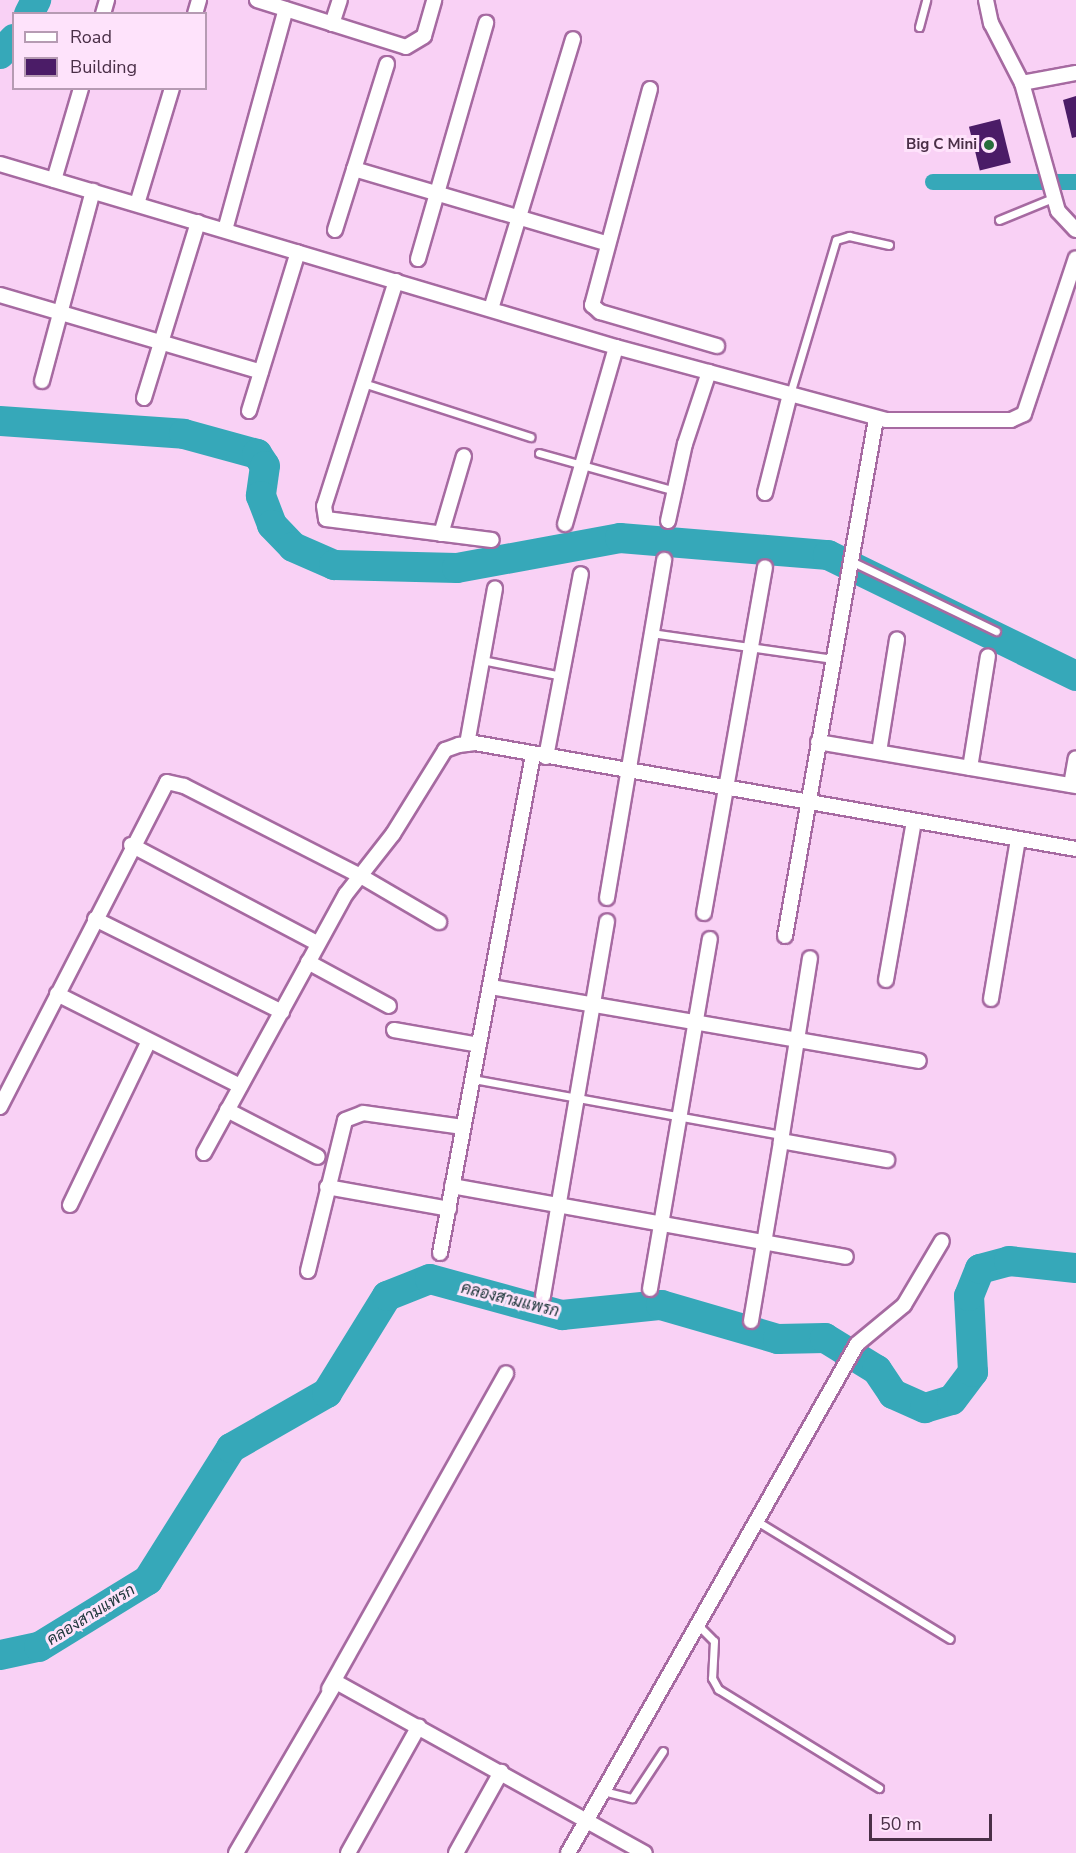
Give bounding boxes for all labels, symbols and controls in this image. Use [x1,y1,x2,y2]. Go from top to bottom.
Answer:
legend [12,12,207,90]
text: Road [70,25,112,49]
text: Building [70,55,137,79]
place label: Big C Mini [906,136,977,154]
marker: Big C Mini [982,138,996,152]
water label: คลองสามแพรก [459,1279,561,1321]
water label: คลองสามแพรก [43,1580,139,1650]
scale bar [872,1802,995,1840]
text: 50 m [880,1812,922,1836]

